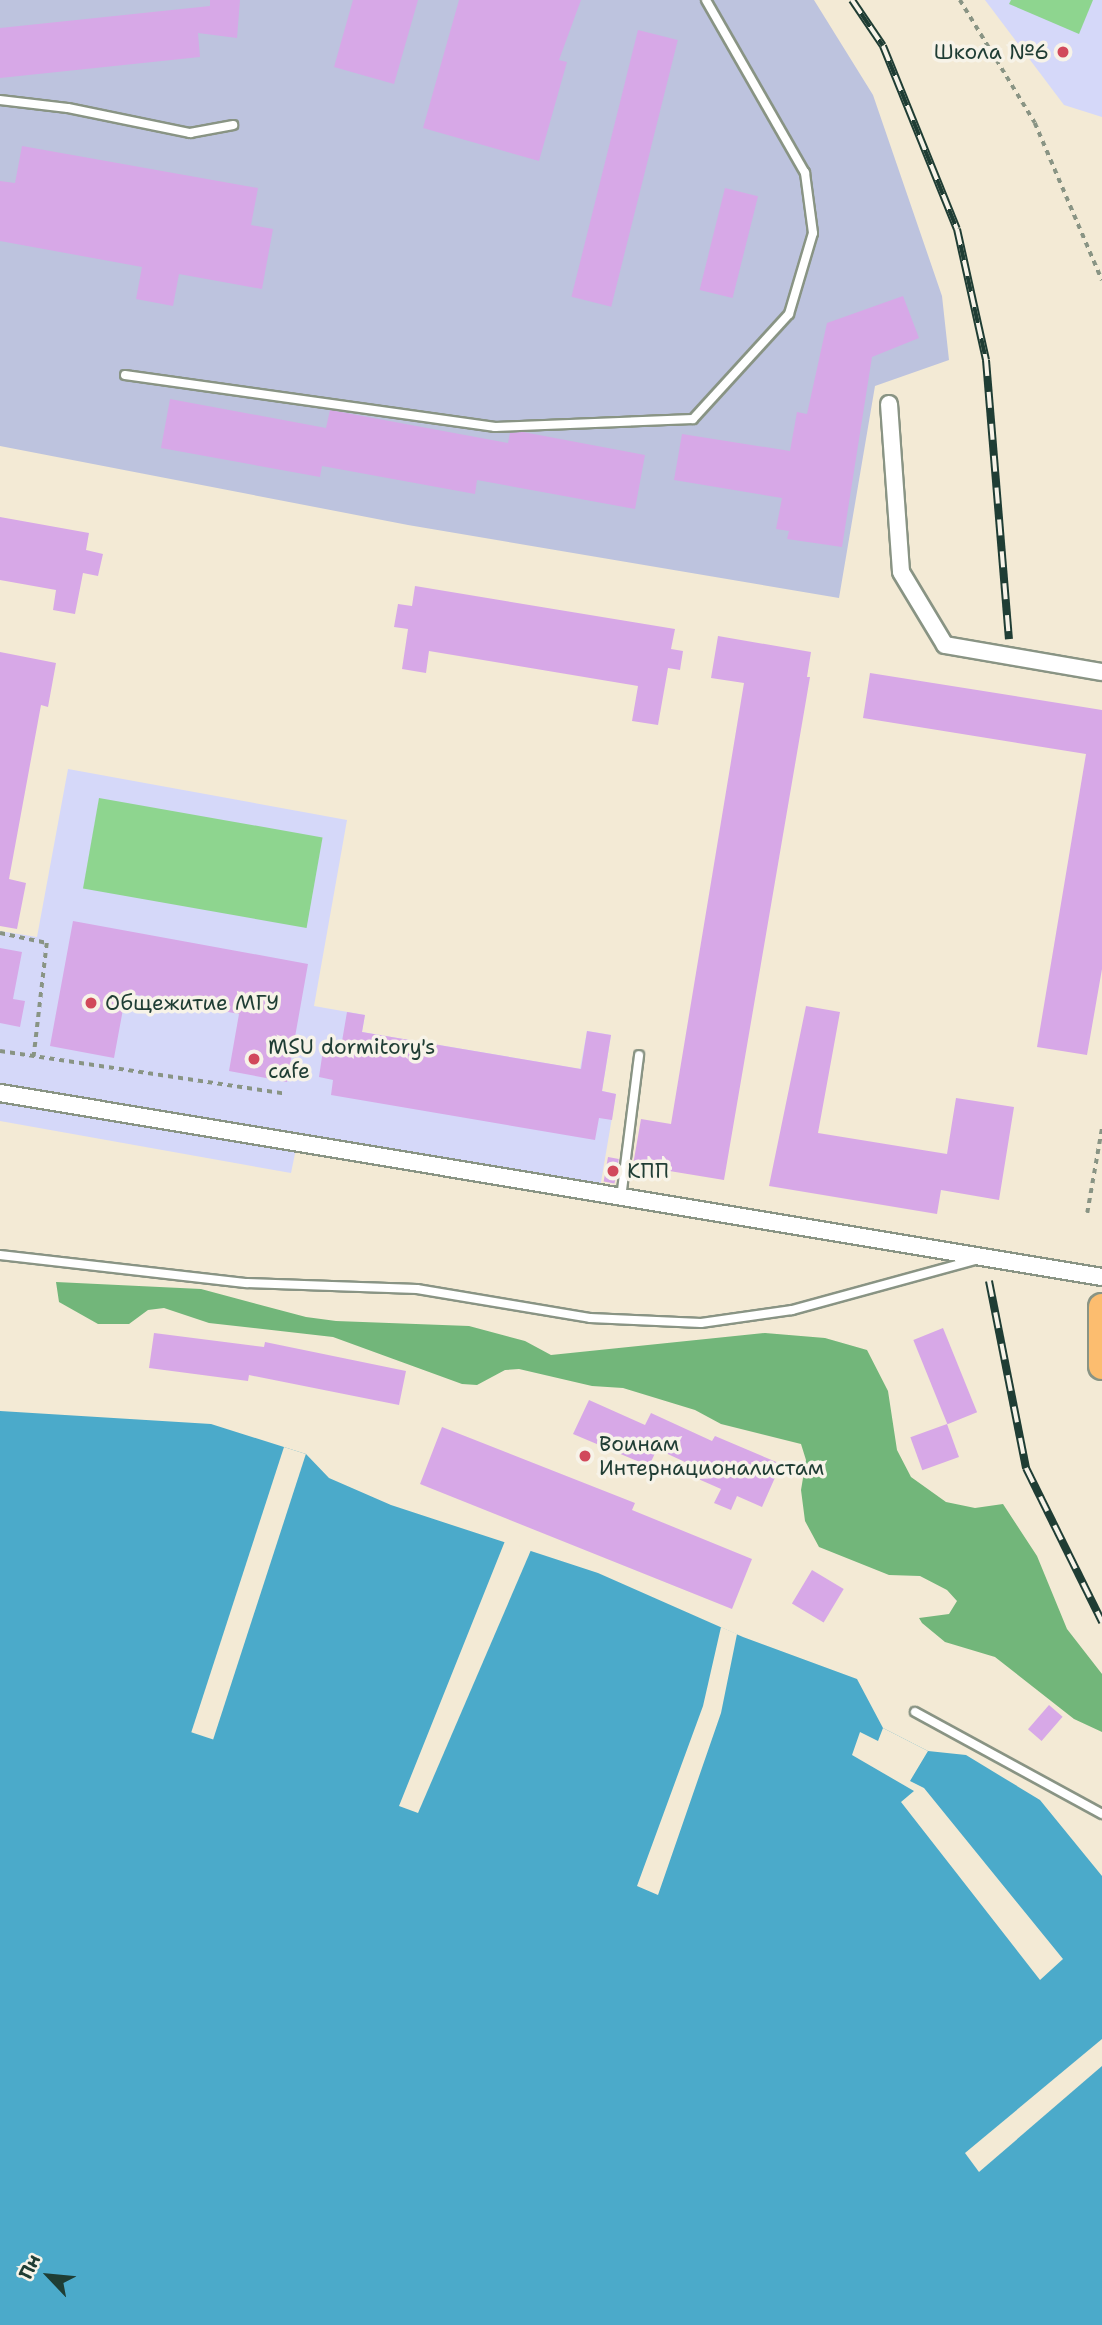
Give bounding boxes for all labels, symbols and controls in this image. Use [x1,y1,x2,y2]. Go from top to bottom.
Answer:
place label: Школа №6 [934,39,1049,65]
marker: Школа №6 [1055,44,1071,60]
place label: Общежитие МГУ [105,990,279,1016]
marker: Общежитие МГУ [83,995,99,1011]
place label: MSU dormitory's cafe [268,1034,435,1084]
marker: MSU dormitory's cafe [246,1051,262,1067]
place label: КПП [627,1158,669,1184]
marker: КПП [605,1163,621,1179]
place label: Воинам Интернационалистам [599,1431,824,1481]
marker: Воинам Интернационалистам [577,1448,593,1464]
north arrow [14,2241,84,2311]
text: Пн [13,2250,46,2283]

